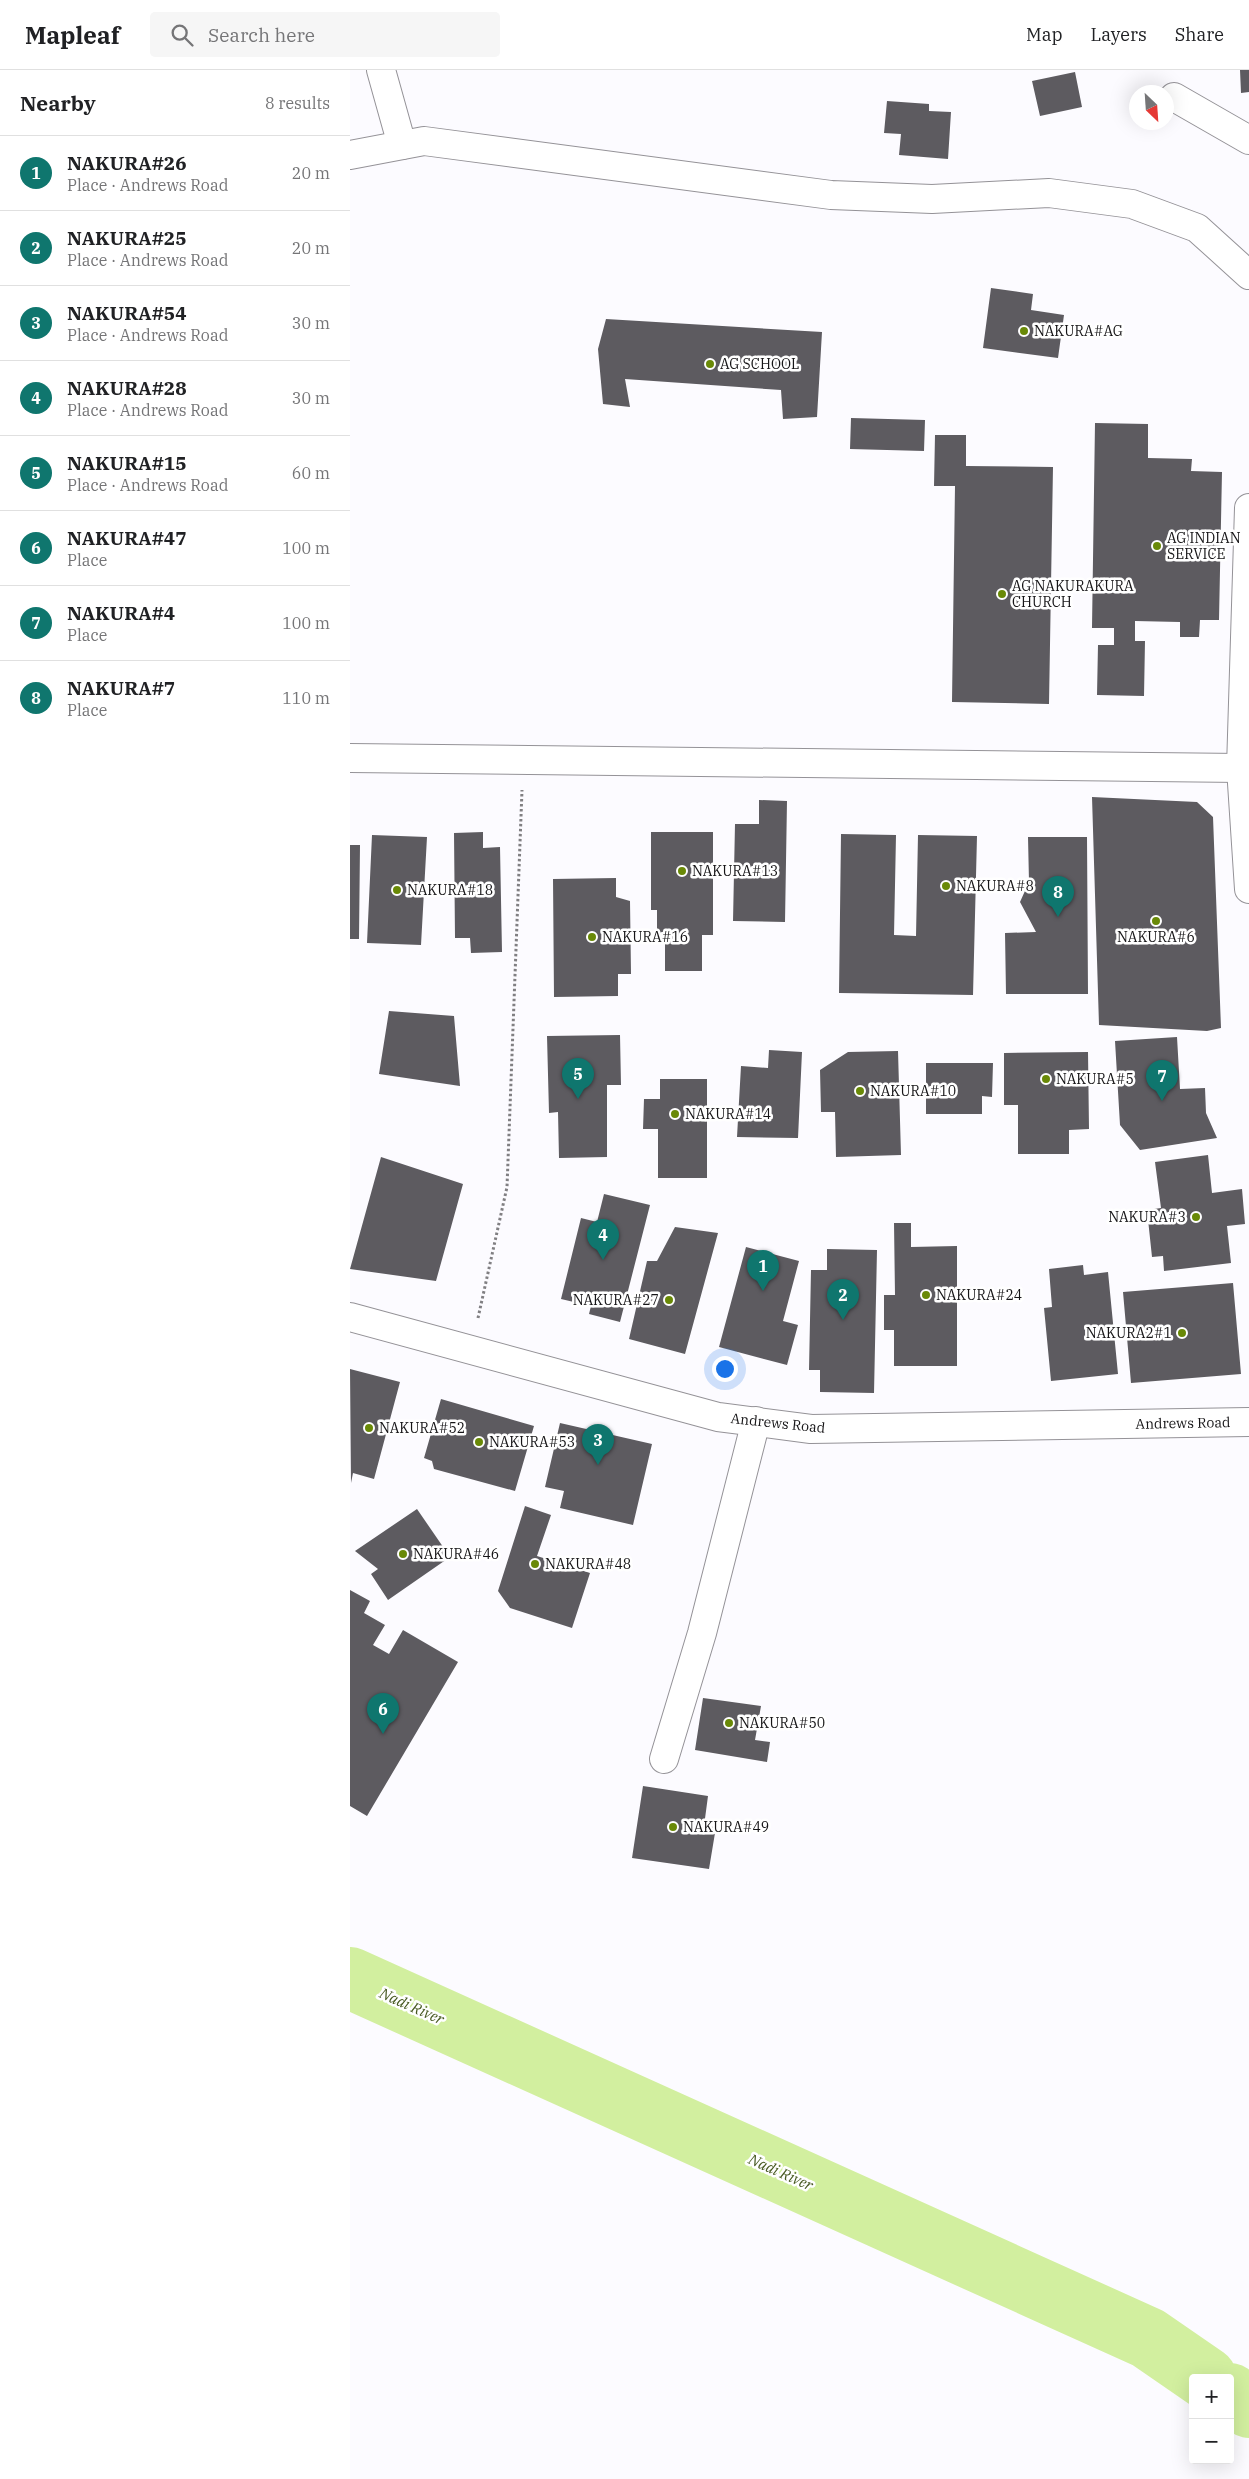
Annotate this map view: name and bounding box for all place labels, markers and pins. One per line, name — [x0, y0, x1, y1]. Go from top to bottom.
place label: NAKURA#AG — [1034, 322, 1123, 340]
marker: NAKURA#AG — [1018, 325, 1030, 337]
place label: AG SCHOOL — [720, 355, 799, 373]
marker: AG SCHOOL — [704, 358, 716, 370]
place label: AG INDIAN SERVICE — [1167, 529, 1241, 563]
marker: AG INDIAN SERVICE — [1151, 540, 1163, 552]
place label: AG NAKURAKURA CHURCH — [1012, 577, 1134, 611]
marker: AG NAKURAKURA CHURCH — [996, 588, 1008, 600]
place label: NAKURA#13 — [692, 862, 778, 880]
marker: NAKURA#13 — [676, 865, 688, 877]
pin: 8 — [1042, 876, 1074, 917]
place label: NAKURA#8 — [956, 877, 1034, 895]
marker: NAKURA#8 — [940, 880, 952, 892]
place label: NAKURA#18 — [407, 881, 493, 899]
marker: NAKURA#18 — [391, 884, 403, 896]
marker: NAKURA#6 — [1150, 915, 1162, 927]
place label: NAKURA#16 — [602, 928, 688, 946]
place label: NAKURA#6 — [1117, 928, 1195, 946]
marker: NAKURA#16 — [586, 931, 598, 943]
pin: 5 — [562, 1058, 594, 1099]
pin: 7 — [1146, 1060, 1178, 1101]
place label: NAKURA#5 — [1056, 1070, 1134, 1088]
marker: NAKURA#5 — [1040, 1073, 1052, 1085]
place label: NAKURA#10 — [870, 1082, 956, 1100]
marker: NAKURA#10 — [854, 1085, 866, 1097]
place label: NAKURA#14 — [685, 1105, 771, 1123]
marker: NAKURA#14 — [669, 1108, 681, 1120]
place label: NAKURA#3 — [1108, 1208, 1186, 1226]
marker: NAKURA#3 — [1190, 1211, 1202, 1223]
pin: 4 — [587, 1219, 619, 1260]
pin: 1 — [747, 1250, 779, 1291]
pin: 2 — [827, 1279, 859, 1320]
place label: NAKURA#24 — [936, 1286, 1022, 1304]
marker: NAKURA#24 — [920, 1289, 932, 1301]
place label: NAKURA#27 — [573, 1291, 659, 1309]
marker: NAKURA#27 — [663, 1294, 675, 1306]
place label: NAKURA2#1 — [1086, 1324, 1172, 1342]
marker: NAKURA2#1 — [1176, 1327, 1188, 1339]
place label: NAKURA#52 — [379, 1419, 465, 1437]
marker: NAKURA#52 — [363, 1422, 375, 1434]
pin: 3 — [582, 1424, 614, 1465]
place label: NAKURA#53 — [489, 1433, 575, 1451]
marker: NAKURA#53 — [473, 1436, 485, 1448]
place label: NAKURA#46 — [413, 1545, 499, 1563]
marker: NAKURA#46 — [397, 1548, 409, 1560]
place label: NAKURA#48 — [545, 1555, 631, 1573]
marker: NAKURA#48 — [529, 1558, 541, 1570]
pin: 6 — [367, 1693, 399, 1734]
place label: NAKURA#50 — [739, 1714, 825, 1732]
marker: NAKURA#50 — [723, 1717, 735, 1729]
place label: NAKURA#49 — [683, 1818, 769, 1836]
marker: NAKURA#49 — [667, 1821, 679, 1833]

